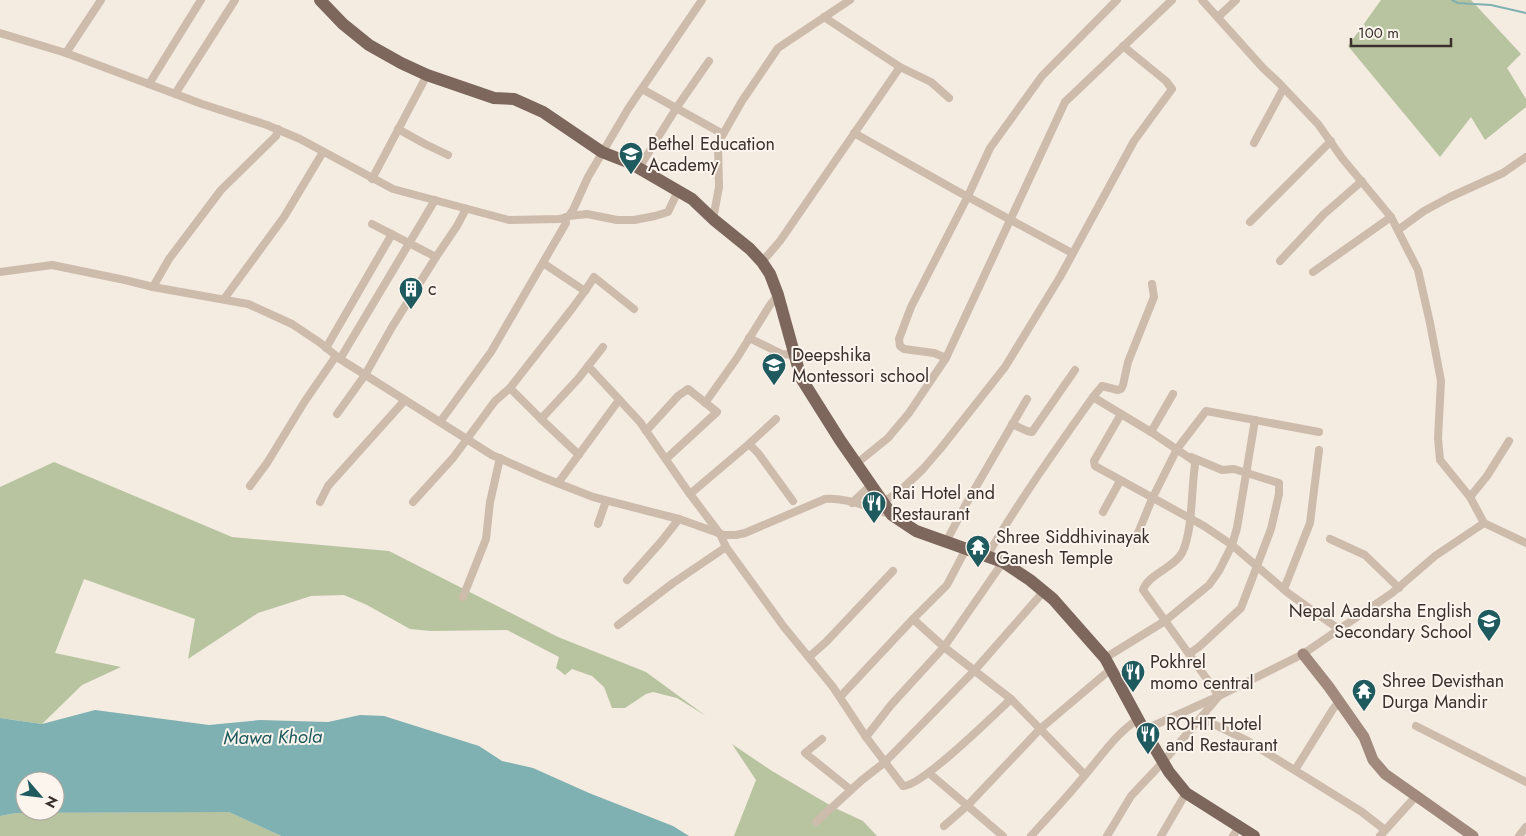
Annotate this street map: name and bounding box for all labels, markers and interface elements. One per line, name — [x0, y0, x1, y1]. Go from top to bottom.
scale bar — [1351, 15, 1451, 47]
text: 100 m — [1358, 22, 1399, 44]
place label: Bethel Education Academy — [648, 131, 775, 178]
school or university icon: Bethel Education Academy — [618, 141, 644, 175]
building icon: c — [398, 276, 424, 310]
place label: c — [428, 276, 437, 302]
place label: Deepshika Montessori school — [792, 342, 929, 389]
school or university icon: Deepshika Montessori school — [761, 352, 787, 386]
place label: Rai Hotel and Restaurant — [892, 480, 995, 527]
restaurant icon: Rai Hotel and Restaurant — [861, 490, 887, 524]
place label: Shree Siddhivinayak Ganesh Temple — [996, 524, 1150, 571]
temple icon: Shree Siddhivinayak Ganesh Temple — [965, 534, 991, 568]
place label: Nepal Aadarsha English Secondary School — [1289, 598, 1472, 645]
school or university icon: Nepal Aadarsha English Secondary School — [1476, 608, 1502, 642]
place label: Pokhrel momo central — [1150, 649, 1254, 696]
restaurant icon: Pokhrel momo central — [1120, 659, 1146, 693]
place label: Shree Devisthan Durga Mandir — [1382, 668, 1504, 715]
temple icon: Shree Devisthan Durga Mandir — [1351, 678, 1377, 712]
place label: ROHIT Hotel and Restaurant — [1166, 711, 1278, 758]
restaurant icon: ROHIT Hotel and Restaurant — [1135, 721, 1161, 755]
water label: Mawa Khola — [223, 723, 323, 751]
north arrow — [15, 771, 65, 821]
text: N — [40, 792, 63, 812]

